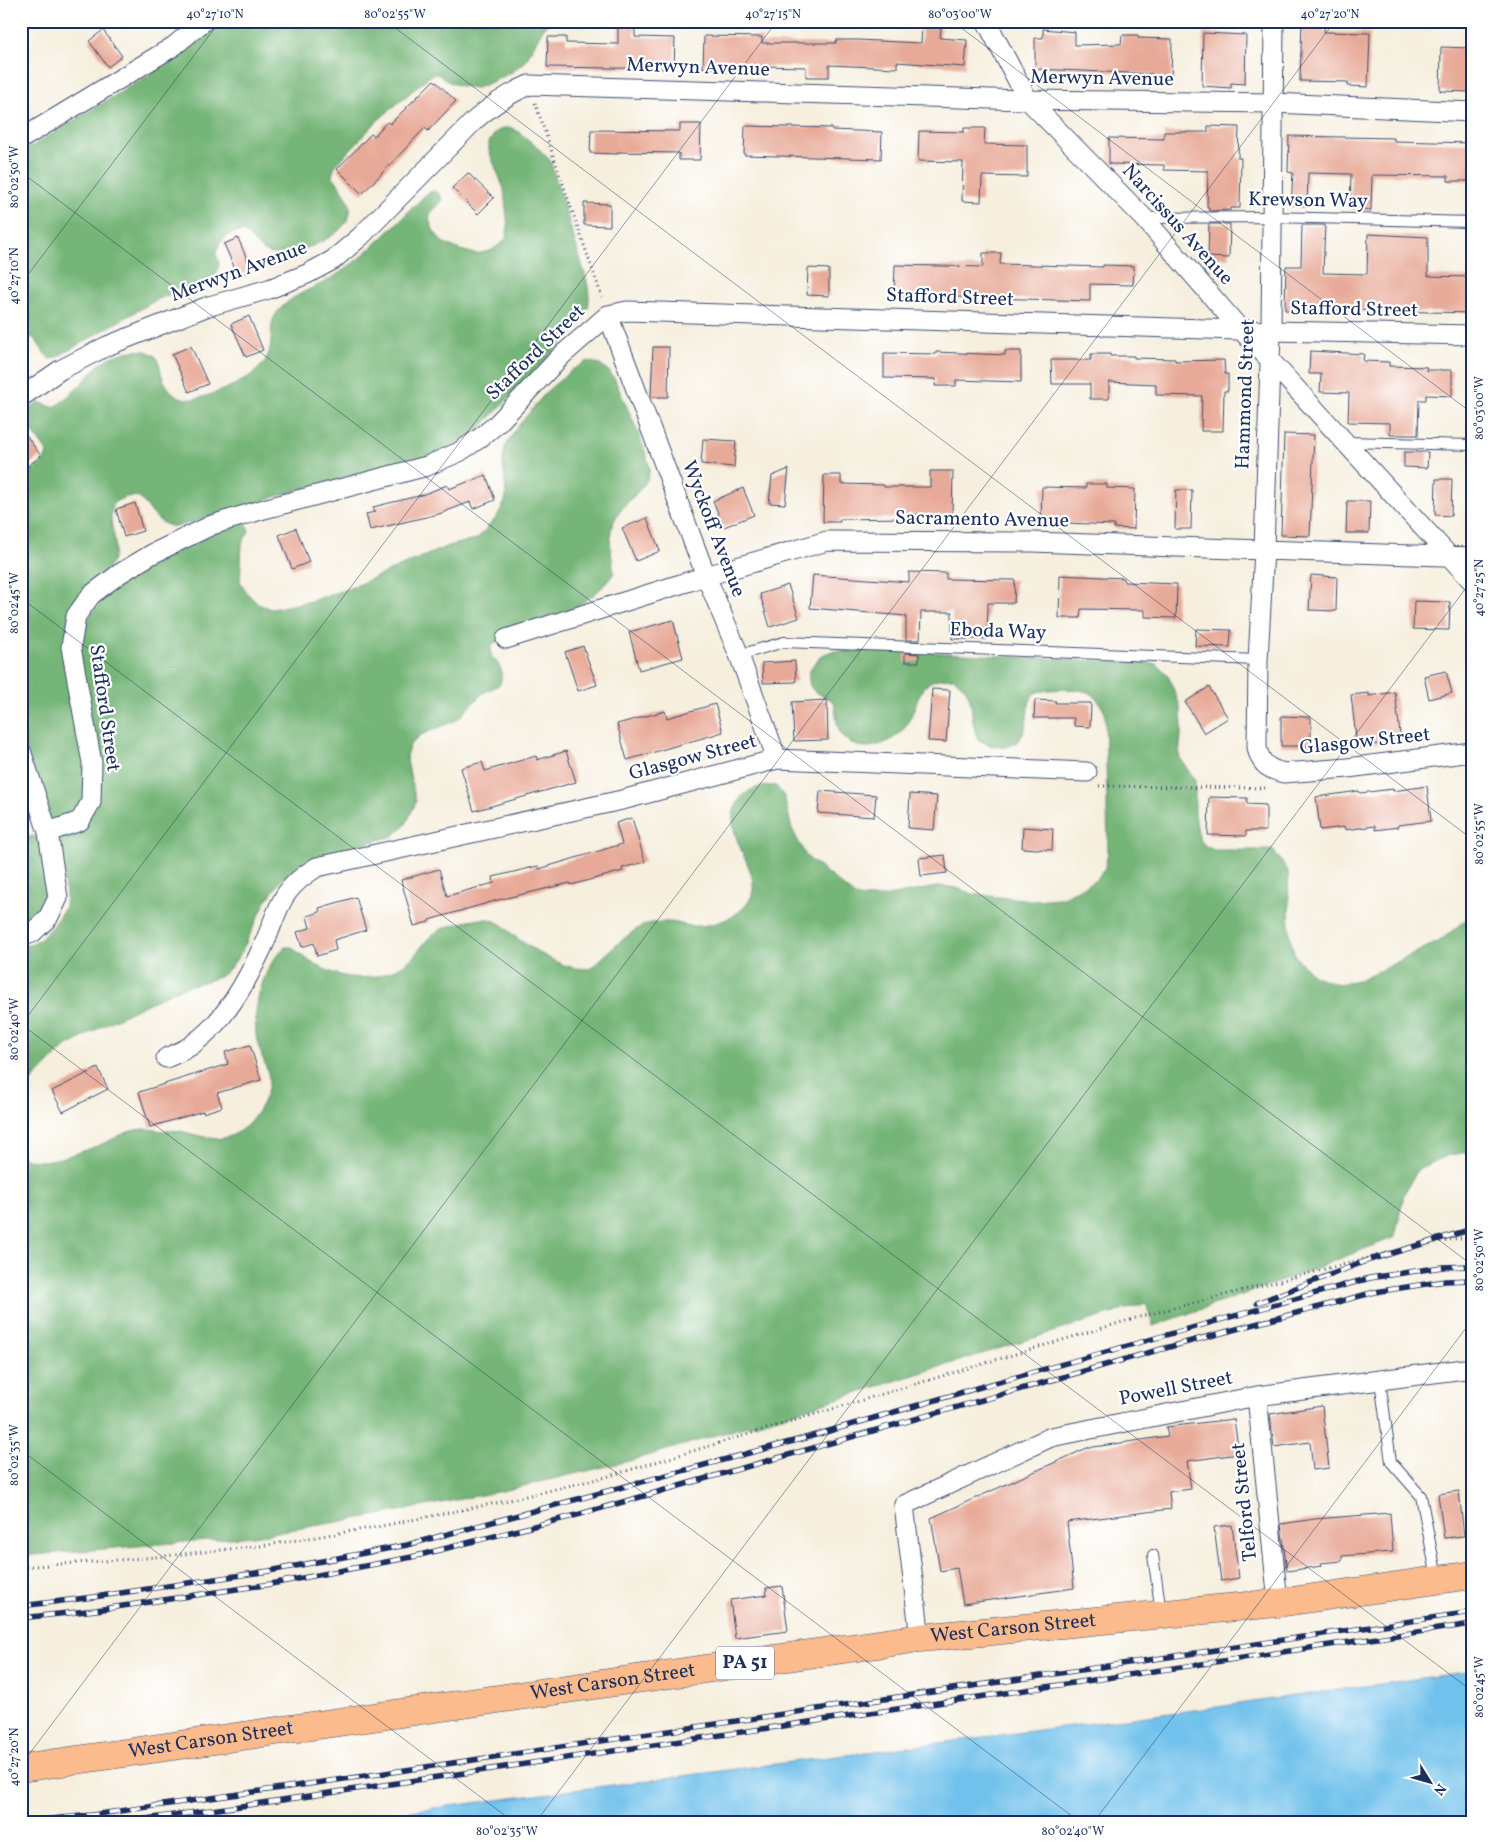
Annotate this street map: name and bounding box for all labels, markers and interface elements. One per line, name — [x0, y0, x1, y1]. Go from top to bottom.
text: 40°27'10"N — [186, 7, 244, 23]
text: 80°02'55"W — [364, 7, 426, 23]
text: 40°27'15"N — [745, 7, 801, 23]
text: 80°03'00"W — [928, 7, 992, 23]
text: 40°27'20"N — [1301, 7, 1359, 23]
street label: Merwyn Avenue — [626, 52, 770, 84]
street label: Merwyn Avenue — [1030, 64, 1174, 94]
text: 80°02'50"W — [7, 146, 23, 208]
street label: Narcissus Avenue — [1115, 158, 1239, 292]
street label: Krewson Way — [1248, 186, 1368, 216]
street label: Merwyn Avenue — [167, 234, 311, 310]
text: 40°27'10"N — [7, 247, 23, 305]
street label: Stafford Street — [886, 282, 1014, 314]
street label: Stafford Street — [1290, 295, 1418, 325]
street label: Stafford Street — [480, 298, 592, 408]
street label: Hammond Street — [1229, 318, 1263, 470]
text: 80°03'00"W — [1472, 376, 1488, 440]
street label: Wyckoff Avenue — [674, 457, 752, 601]
street label: Sacramento Avenue — [895, 504, 1069, 536]
text: 40°27'25"N — [1472, 559, 1488, 617]
text: 80°02'45"W — [7, 572, 23, 634]
street label: Eboda Way — [949, 616, 1047, 648]
street label: Stafford Street — [81, 643, 127, 773]
street label: Glasgow Street — [1298, 721, 1432, 763]
street label: Glasgow Street — [626, 728, 760, 788]
text: 80°02'55"W — [1472, 803, 1488, 865]
text: 80°02'40"W — [7, 998, 23, 1060]
text: 80°02'50"W — [1472, 1229, 1488, 1291]
street label: Powell Street — [1117, 1364, 1235, 1414]
text: 80°02'35"W — [7, 1424, 23, 1486]
street label: Telford Street — [1225, 1441, 1265, 1563]
street label: West Carson Street — [929, 1607, 1097, 1651]
road number: PA 51 — [716, 1646, 774, 1680]
text: 80°02'45"W — [1472, 1656, 1488, 1718]
street label: West Carson Street — [528, 1657, 697, 1708]
street label: West Carson Street — [127, 1715, 295, 1766]
text: 40°27'20"N — [7, 1728, 23, 1786]
north arrow — [1406, 1756, 1456, 1806]
text: N — [1429, 1779, 1450, 1799]
text: 80°02'35"W — [476, 1824, 538, 1840]
text: 80°02'40"W — [1042, 1824, 1104, 1840]

